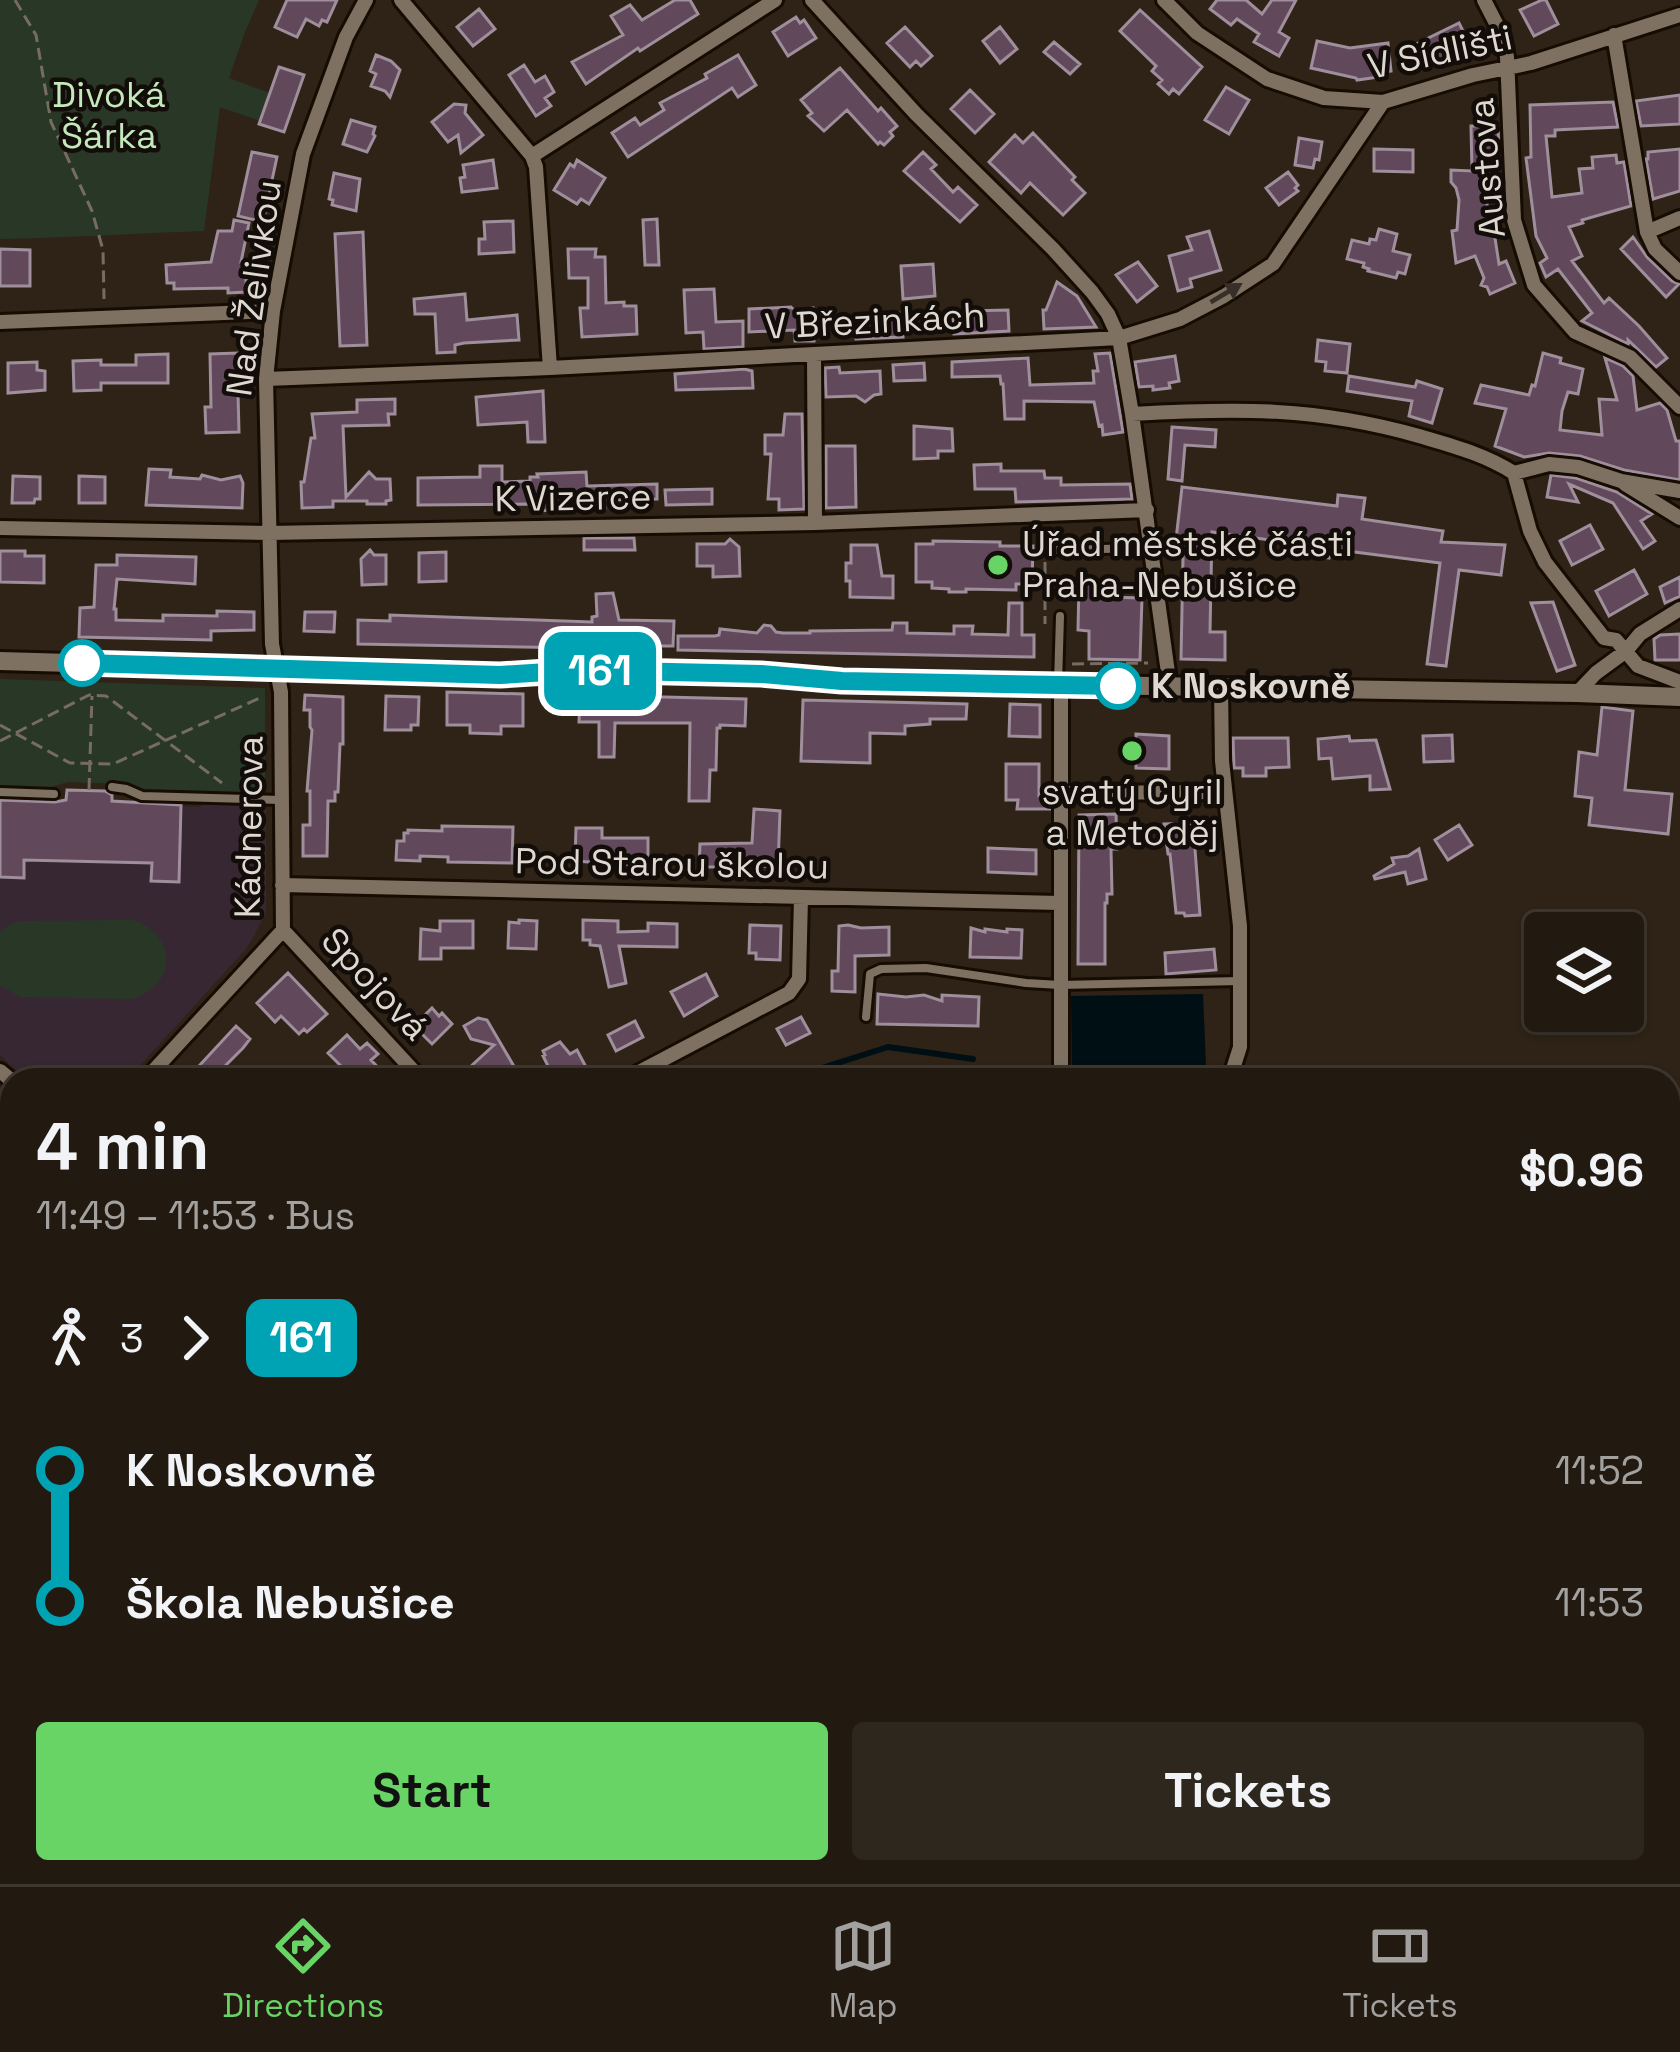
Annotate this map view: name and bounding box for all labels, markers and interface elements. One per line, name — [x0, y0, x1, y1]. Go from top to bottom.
street label: V Sídlišti — [1363, 14, 1517, 90]
park label: Divoká Šárka — [52, 72, 166, 159]
street label: Austova — [1458, 96, 1516, 240]
street label: Nad Želivkou — [216, 177, 292, 399]
one-way arrow — [1209, 283, 1243, 304]
street label: V Březinkách — [764, 292, 986, 350]
street label: K Vizerce — [494, 474, 652, 522]
place label: Úřad městské části Praha-Nebušice — [1022, 521, 1353, 608]
marker: Úřad městské části Praha-Nebušice — [985, 552, 1011, 578]
line badge: 161 — [531, 632, 669, 710]
unlabelled marker — [60, 641, 104, 685]
text: 161 — [568, 644, 632, 697]
place label: K Noskovně — [1151, 663, 1351, 709]
marker: K Noskovně — [1096, 664, 1140, 708]
street label: Kádnerova — [224, 735, 274, 919]
marker: svatý Cyril a Metoděj — [1119, 738, 1145, 764]
place label: svatý Cyril a Metoděj — [1042, 769, 1222, 856]
street label: Pod Starou školou — [515, 838, 829, 890]
map controls — [1524, 912, 1644, 1032]
button: layers — [1524, 912, 1644, 1032]
street label: Spojová — [311, 918, 439, 1050]
text: 4 min — [36, 1104, 209, 1188]
text: $0.96 — [1519, 1142, 1644, 1199]
text: 11:49 – 11:53 · Bus — [36, 1191, 355, 1240]
icon: walk — [36, 1305, 102, 1371]
icon: forward — [162, 1305, 228, 1371]
text: 161 — [270, 1311, 333, 1364]
text: 3 — [120, 1314, 144, 1363]
text: K Noskovně — [126, 1442, 376, 1499]
text: 11:52 — [1555, 1446, 1644, 1495]
text: Škola Nebušice — [126, 1574, 455, 1631]
text: 11:53 — [1555, 1578, 1644, 1627]
button: Start — [36, 1722, 828, 1860]
button: Tickets — [852, 1722, 1644, 1860]
tab: Directions — [222, 1913, 384, 2027]
tab: Map — [829, 1913, 898, 2027]
tab: Tickets — [1342, 1913, 1458, 2027]

